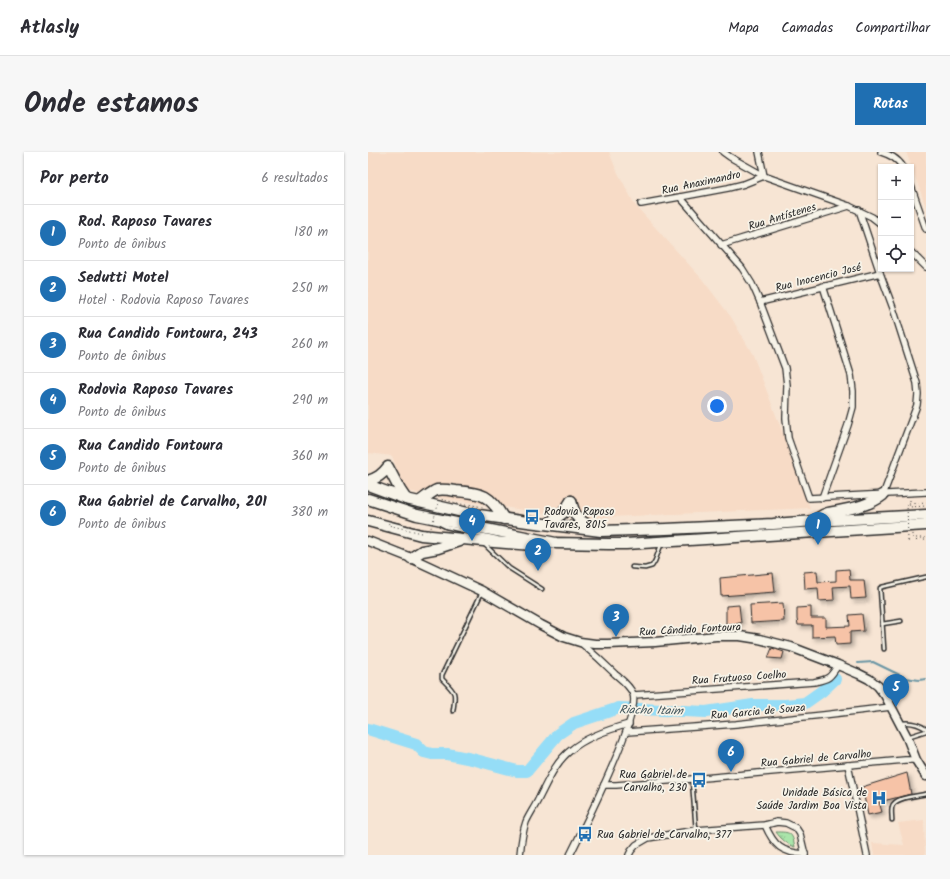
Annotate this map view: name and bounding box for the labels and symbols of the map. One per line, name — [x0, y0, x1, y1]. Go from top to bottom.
street label: Rua Anaximandro — [660, 166, 742, 200]
street label: Rua Antístenes — [746, 198, 819, 236]
street label: Rua Inocencio José — [773, 258, 864, 297]
your location — [707, 396, 727, 416]
place label: Rodovia Raposo Tavares, 8015 — [544, 503, 614, 534]
pin: 4 — [459, 508, 485, 541]
bus stop icon: Rodovia Raposo Tavares, 8015 — [523, 508, 541, 526]
pin: 1 — [805, 512, 831, 545]
pin: 2 — [525, 538, 551, 571]
pin: 3 — [603, 604, 629, 637]
street label: Rua Cândido Fontoura — [639, 618, 741, 642]
street label: Rua Frutuoso Coelho — [691, 666, 787, 690]
pin: 5 — [883, 674, 909, 707]
street label: Rua Garcia de Souza — [710, 699, 806, 725]
water label: Riacho Itaim — [619, 700, 685, 721]
pin: 6 — [718, 739, 744, 772]
street label: Rua Gabriel de Carvalho — [760, 745, 872, 773]
place label: Rua Gabriel de Carvalho, 230 — [619, 766, 687, 797]
bus stop icon: Rua Gabriel de Carvalho, 230 — [690, 771, 708, 789]
place label: Unidade Básica de Saúde Jardim Boa Vista — [757, 784, 867, 815]
hospital icon: Unidade Básica de Saúde Jardim Boa Vista — [870, 789, 888, 807]
bus stop icon: Rua Gabriel de Carvalho, 377 — [576, 825, 594, 843]
place label: Rua Gabriel de Carvalho, 377 — [597, 826, 732, 844]

